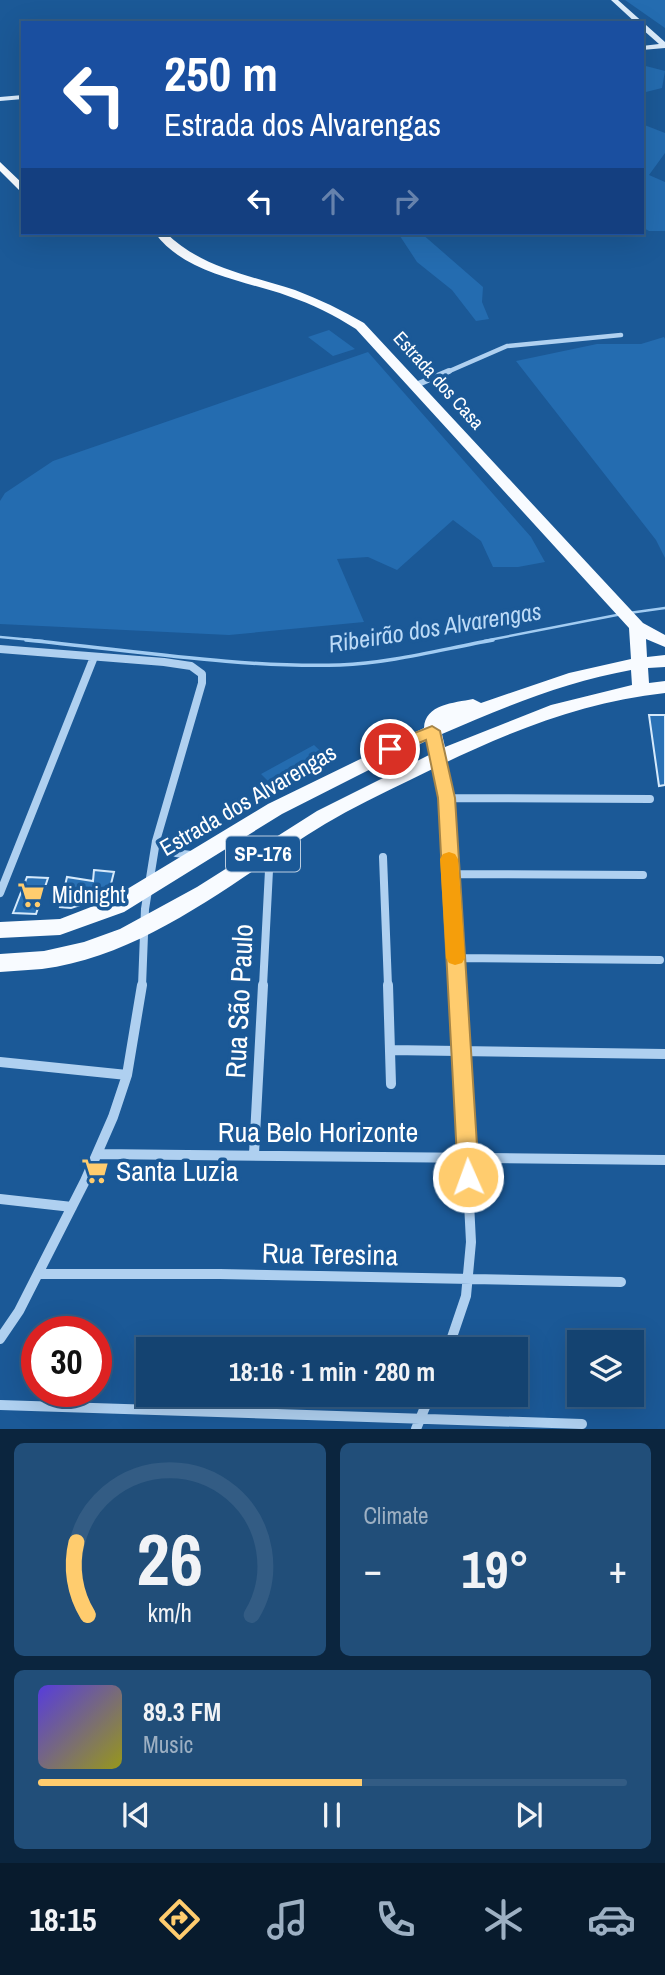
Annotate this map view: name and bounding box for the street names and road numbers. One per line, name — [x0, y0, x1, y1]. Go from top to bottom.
street label: Estrada dos Casa — [388, 325, 490, 435]
street label: Estrada dos Alvarengas — [154, 736, 342, 863]
road number: SP-176 — [226, 836, 300, 872]
street label: Rua São Paulo — [216, 923, 262, 1079]
street label: Rua Belo Horizonte — [218, 1113, 418, 1151]
street label: Rua Teresina — [262, 1234, 399, 1274]

